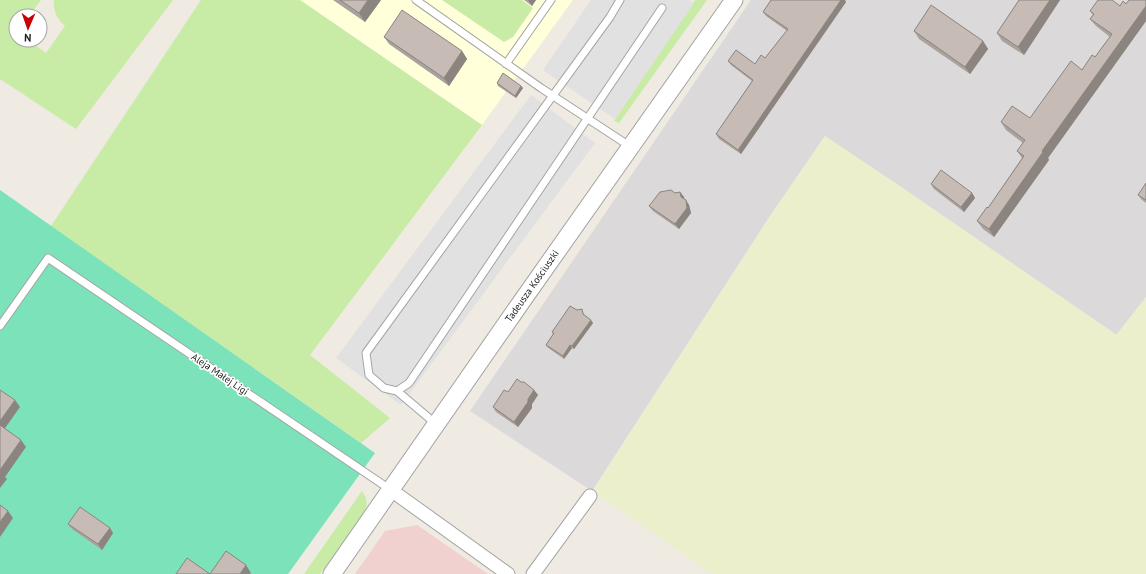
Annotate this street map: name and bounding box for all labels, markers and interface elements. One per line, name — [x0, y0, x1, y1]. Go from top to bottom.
north arrow — [8, 8, 48, 48]
text: N — [24, 31, 32, 45]
street label: Tadeusza Kościuszki — [502, 247, 562, 325]
street label: Aleja Małej Ligi — [189, 350, 251, 398]

